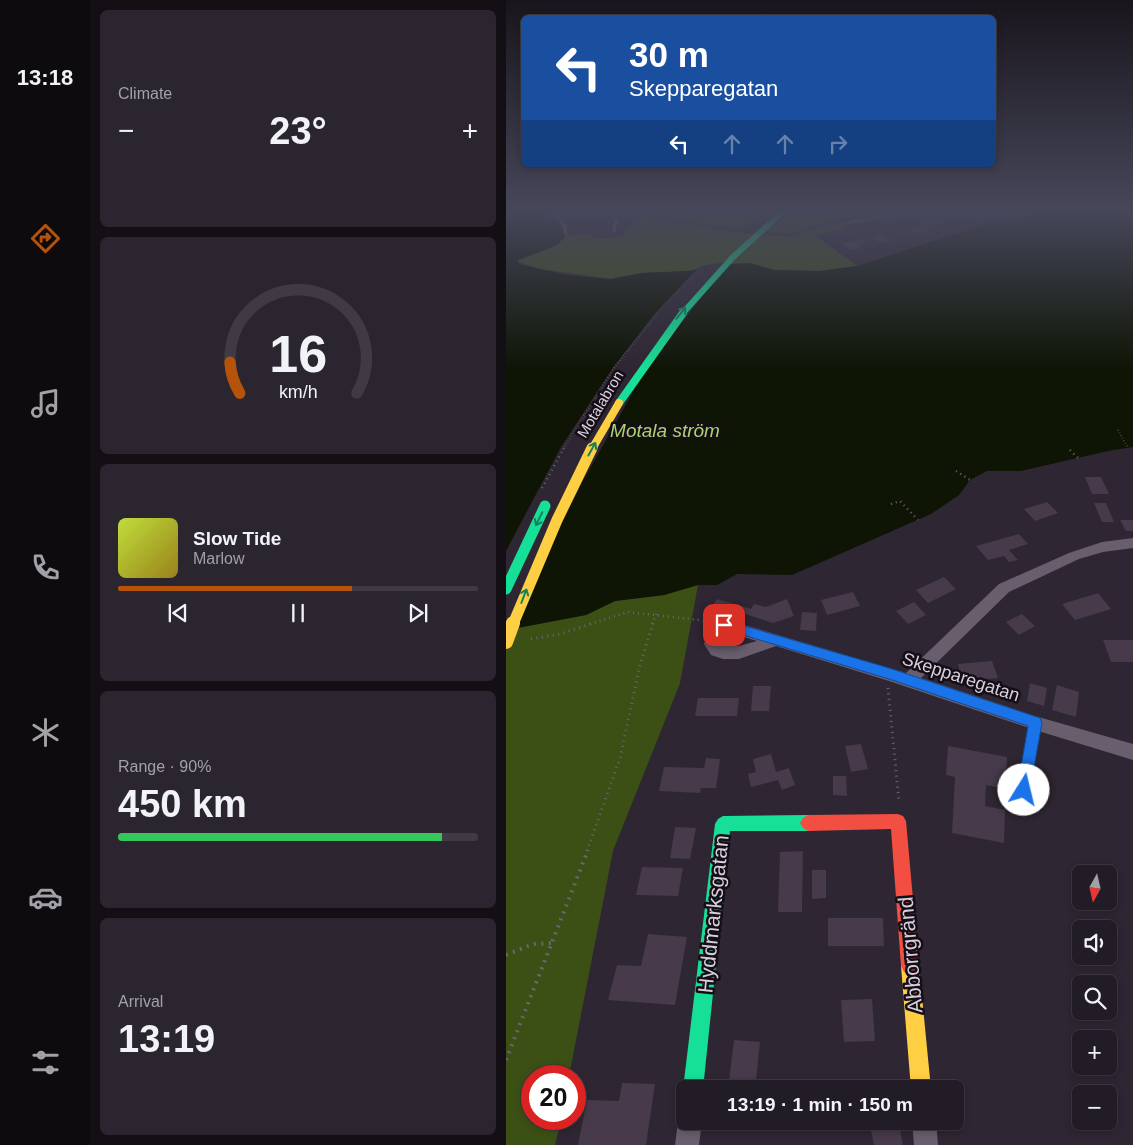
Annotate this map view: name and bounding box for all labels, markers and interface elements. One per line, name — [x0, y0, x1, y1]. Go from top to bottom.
icon: left — [546, 35, 611, 100]
text: 30 m — [629, 35, 709, 74]
text: 13:18 — [17, 65, 73, 90]
text: Skepparegatan — [629, 76, 778, 101]
text: Climate — [118, 85, 172, 102]
text: 23° — [269, 110, 327, 152]
text: − — [118, 115, 134, 146]
text: + — [462, 115, 478, 146]
icon: left — [665, 130, 693, 158]
icon: ahead — [718, 130, 746, 158]
icon: ahead — [771, 130, 799, 158]
icon: right — [824, 130, 852, 158]
icon: directions — [28, 221, 63, 256]
one-way arrow — [675, 307, 686, 320]
text: 16 — [269, 325, 327, 383]
street label: Motalabron — [573, 367, 627, 441]
text: km/h — [279, 382, 317, 402]
icon: music — [28, 386, 63, 421]
water label: Motala ström — [610, 420, 720, 441]
one-way arrow — [587, 442, 597, 456]
one-way arrow — [533, 511, 543, 526]
text: Slow Tide — [193, 528, 281, 549]
icon: phone — [28, 550, 63, 585]
text: Marlow — [193, 550, 245, 567]
one-way arrow — [519, 589, 529, 604]
icon: previous — [164, 599, 192, 627]
icon: pause — [284, 599, 312, 627]
icon: next — [404, 599, 432, 627]
pin — [703, 604, 745, 646]
icon: arrive — [710, 611, 738, 639]
street label: Skepparegatan — [900, 649, 1022, 705]
icon: climate — [28, 715, 63, 750]
text: Range · 90% — [118, 758, 211, 775]
position arrow — [997, 763, 1049, 815]
text: 450 km — [118, 783, 247, 825]
street label: Hyddmarksgatan — [693, 834, 733, 994]
north arrow — [1072, 865, 1117, 910]
map controls — [1072, 865, 1117, 1130]
icon: car — [28, 880, 63, 915]
street label: Abborrgränd — [893, 896, 927, 1014]
button: sound — [1072, 920, 1117, 965]
button: search — [1072, 975, 1117, 1020]
text: Arrival — [118, 993, 163, 1010]
text: 13:19 — [118, 1018, 215, 1060]
button: + — [1072, 1030, 1117, 1075]
icon: filters — [28, 1045, 63, 1080]
speed limit sign: 20 — [521, 1065, 586, 1130]
button: − — [1072, 1085, 1117, 1130]
text: 13:19 · 1 min · 150 m — [727, 1094, 913, 1115]

